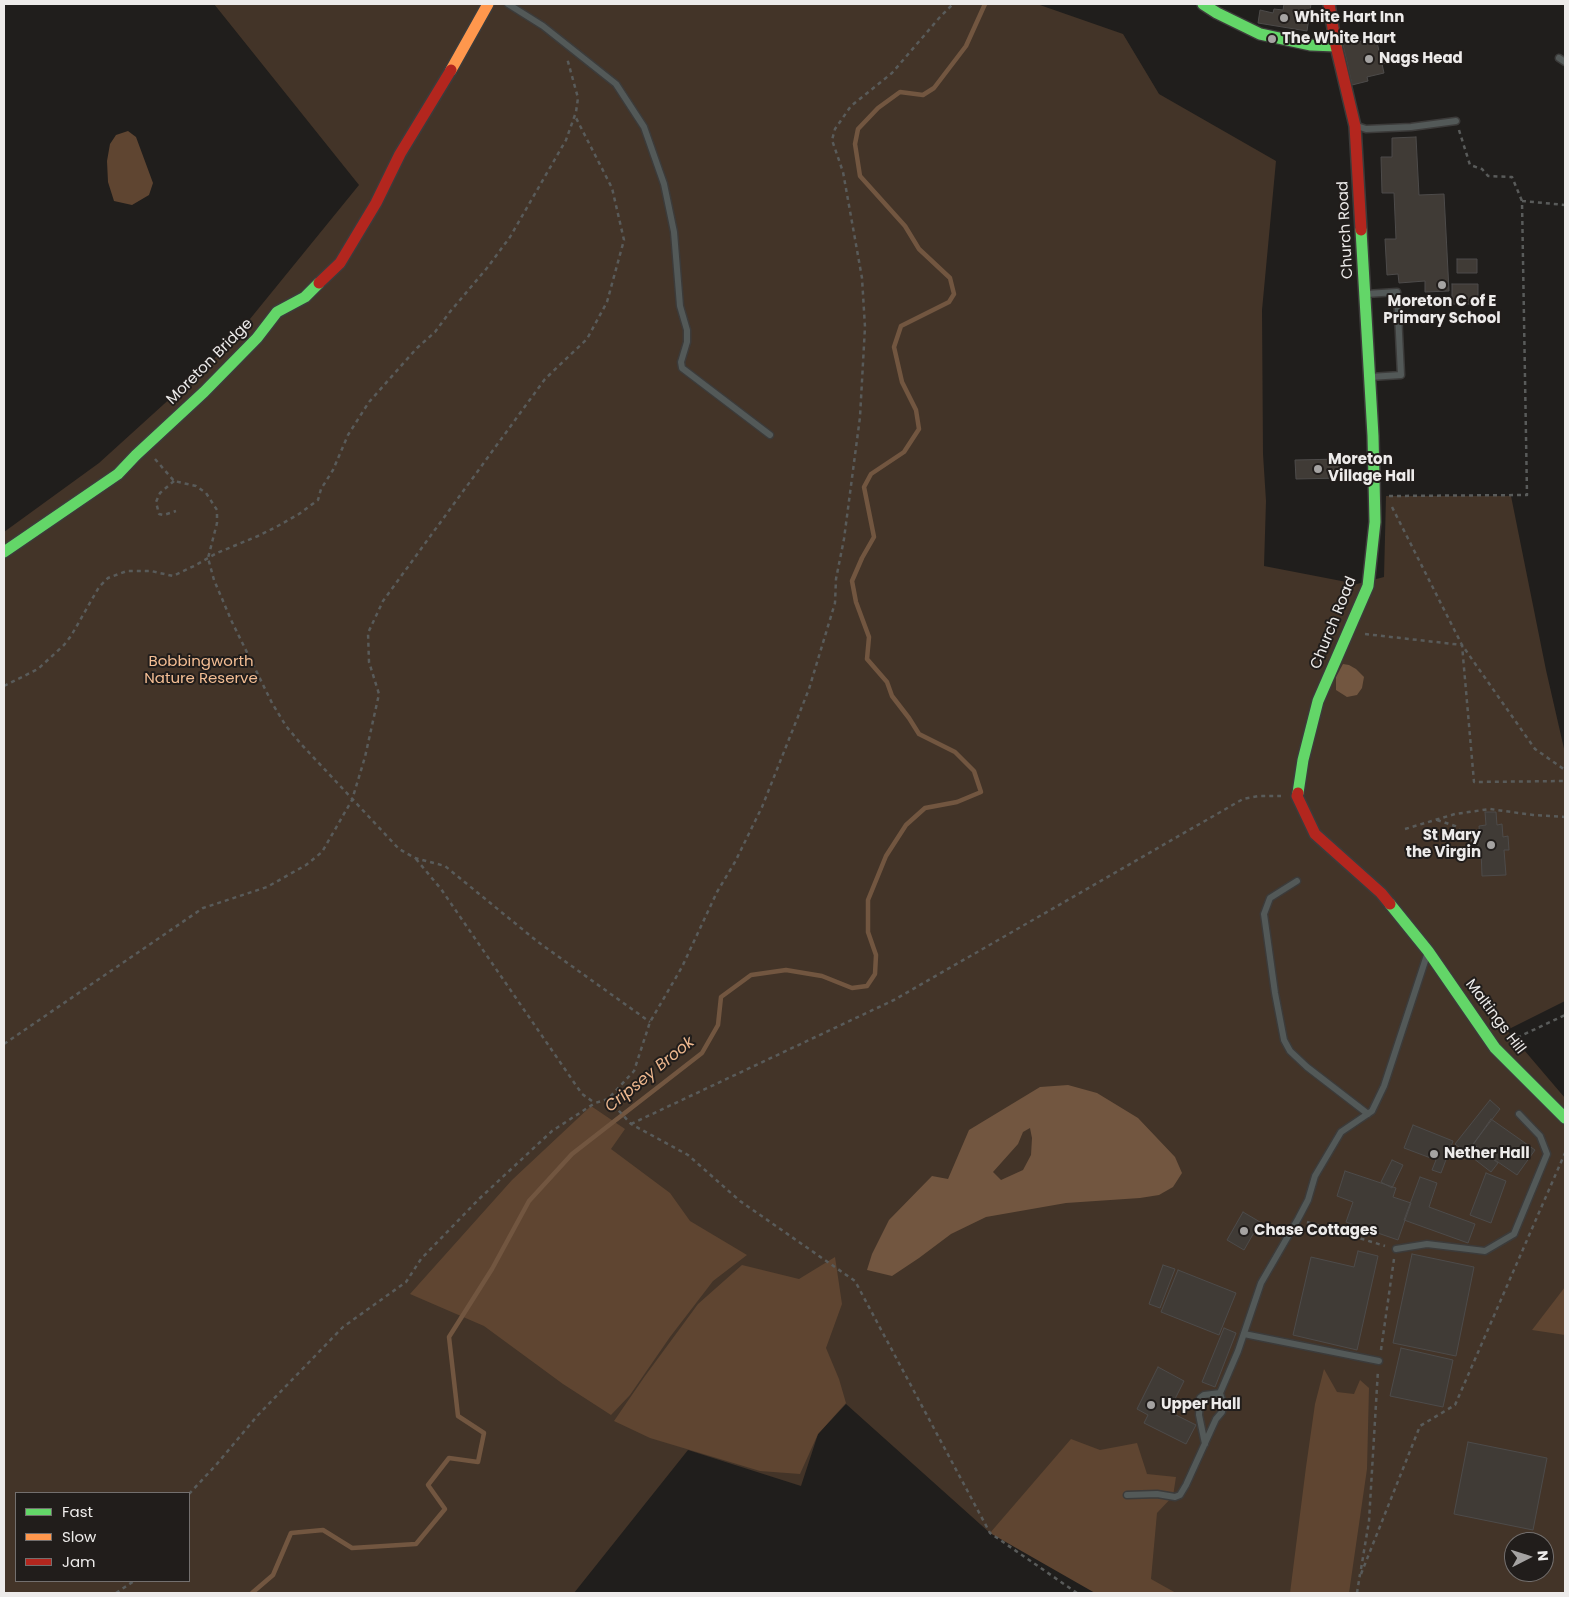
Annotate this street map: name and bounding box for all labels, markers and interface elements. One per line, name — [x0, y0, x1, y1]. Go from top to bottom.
place label: White Hart Inn — [1294, 9, 1404, 27]
marker: White Hart Inn — [1278, 12, 1290, 24]
place label: The White Hart — [1282, 30, 1396, 48]
marker: The White Hart — [1266, 33, 1278, 45]
place label: Nags Head — [1379, 50, 1463, 68]
marker: Nags Head — [1363, 53, 1375, 65]
street label: Church Road — [1334, 181, 1358, 279]
marker: Moreton C of E Primary School — [1436, 279, 1448, 291]
place label: Moreton C of E Primary School — [1383, 293, 1501, 328]
street label: Moreton Bridge — [163, 315, 257, 409]
place label: Moreton Village Hall — [1328, 451, 1415, 486]
marker: Moreton Village Hall — [1312, 463, 1324, 475]
street label: Church Road — [1307, 574, 1361, 672]
park label: Bobbingworth Nature Reserve — [144, 653, 258, 688]
place label: St Mary the Virgin — [1406, 827, 1481, 862]
marker: St Mary the Virgin — [1485, 839, 1497, 851]
street label: Maltings Hill — [1461, 976, 1529, 1058]
water label: Cripsey Brook — [601, 1033, 699, 1117]
place label: Nether Hall — [1444, 1145, 1530, 1163]
marker: Nether Hall — [1428, 1148, 1440, 1160]
place label: Chase Cottages — [1254, 1222, 1378, 1240]
marker: Chase Cottages — [1238, 1225, 1250, 1237]
place label: Upper Hall — [1161, 1396, 1241, 1414]
marker: Upper Hall — [1145, 1399, 1157, 1411]
legend — [15, 1492, 190, 1582]
text: Fast — [62, 1501, 93, 1522]
text: Slow — [62, 1526, 96, 1547]
north arrow — [1504, 1532, 1554, 1582]
text: N — [1533, 1550, 1553, 1562]
text: Jam — [62, 1551, 96, 1572]

